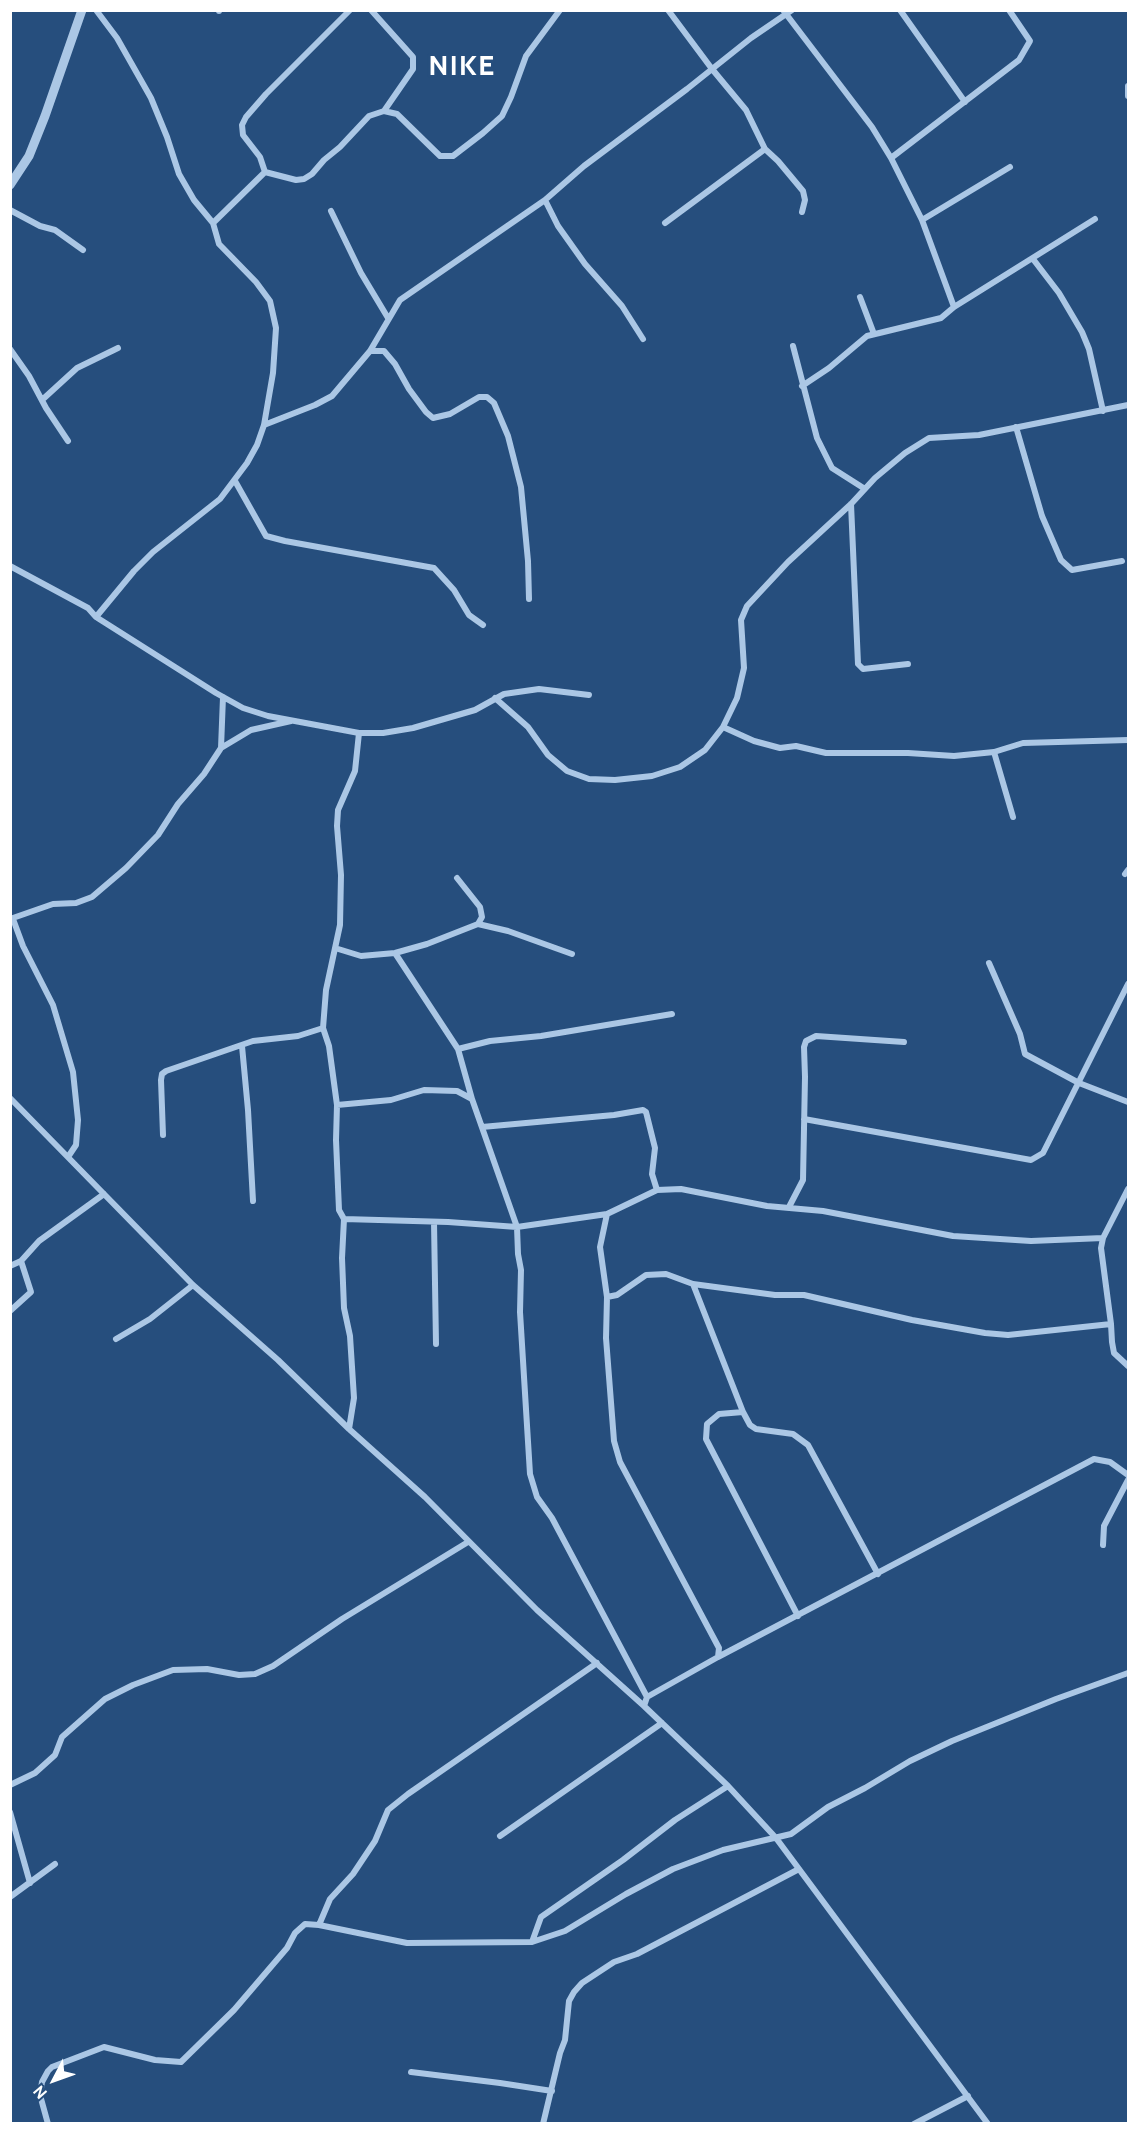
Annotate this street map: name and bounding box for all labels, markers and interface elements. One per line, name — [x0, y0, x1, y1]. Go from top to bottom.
district label: NIKE — [428, 50, 496, 84]
north arrow — [24, 2050, 84, 2110]
text: N — [29, 2082, 51, 2103]

